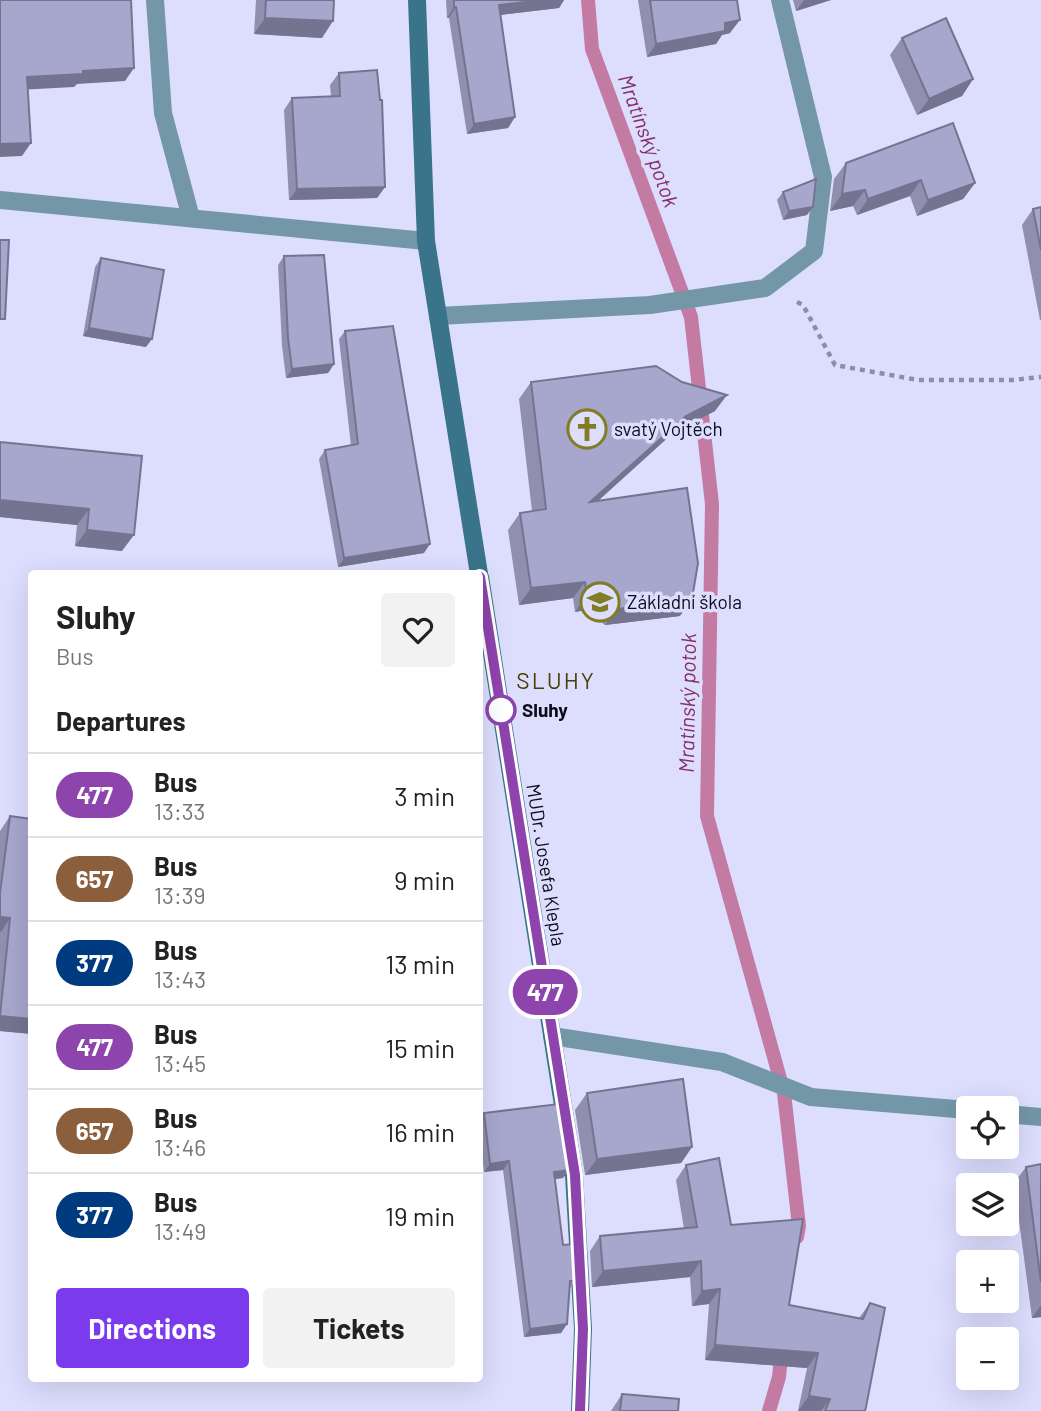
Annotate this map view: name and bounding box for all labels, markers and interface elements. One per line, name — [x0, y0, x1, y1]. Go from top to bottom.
water label: Mratínský potok — [614, 71, 685, 211]
church icon: svatý Vojtěch — [566, 408, 608, 450]
place label: svatý Vojtěch — [614, 417, 723, 440]
school or university icon: Základní škola — [579, 581, 621, 623]
place label: Základní škola — [627, 590, 742, 613]
button: heart — [381, 593, 455, 667]
text: Sluhy — [56, 596, 136, 636]
water label: Mratínský potok — [673, 632, 700, 773]
text: Bus — [56, 642, 94, 670]
district label: SLUHY — [516, 666, 596, 694]
marker: Sluhy — [486, 695, 516, 725]
place label: Sluhy — [522, 698, 568, 721]
text: Departures — [56, 705, 186, 736]
text: Bus — [154, 766, 197, 797]
text: 477 — [76, 780, 113, 809]
text: 3 min — [394, 780, 455, 811]
street label: MUDr. Josefa Klepla — [522, 782, 571, 948]
text: 13:33 — [154, 797, 205, 825]
text: Bus — [154, 850, 197, 881]
text: 657 — [76, 864, 113, 893]
text: 9 min — [394, 864, 455, 895]
text: 13:39 — [154, 881, 206, 909]
text: Bus — [154, 934, 197, 965]
text: 377 — [76, 948, 113, 977]
text: 13 min — [385, 948, 455, 979]
text: 13:43 — [154, 965, 206, 993]
line badge: 477 — [505, 969, 585, 1015]
text: 477 — [527, 977, 563, 1006]
text: Bus — [154, 1018, 197, 1049]
text: 477 — [76, 1032, 113, 1061]
text: 15 min — [385, 1032, 455, 1063]
text: 13:45 — [154, 1049, 206, 1077]
map controls — [956, 1096, 1019, 1390]
button: locate — [956, 1096, 1019, 1159]
text: Bus — [154, 1102, 197, 1133]
text: 657 — [76, 1116, 113, 1145]
text: 16 min — [385, 1116, 455, 1147]
text: 13:46 — [154, 1133, 206, 1161]
button: layers — [956, 1173, 1019, 1236]
text: Bus — [154, 1186, 197, 1217]
text: 377 — [76, 1200, 113, 1229]
text: 19 min — [385, 1200, 455, 1231]
text: 13:49 — [154, 1217, 206, 1245]
button: + — [956, 1250, 1019, 1313]
button: Directions — [56, 1288, 249, 1368]
button: Tickets — [263, 1288, 455, 1368]
button: − — [956, 1327, 1019, 1390]

